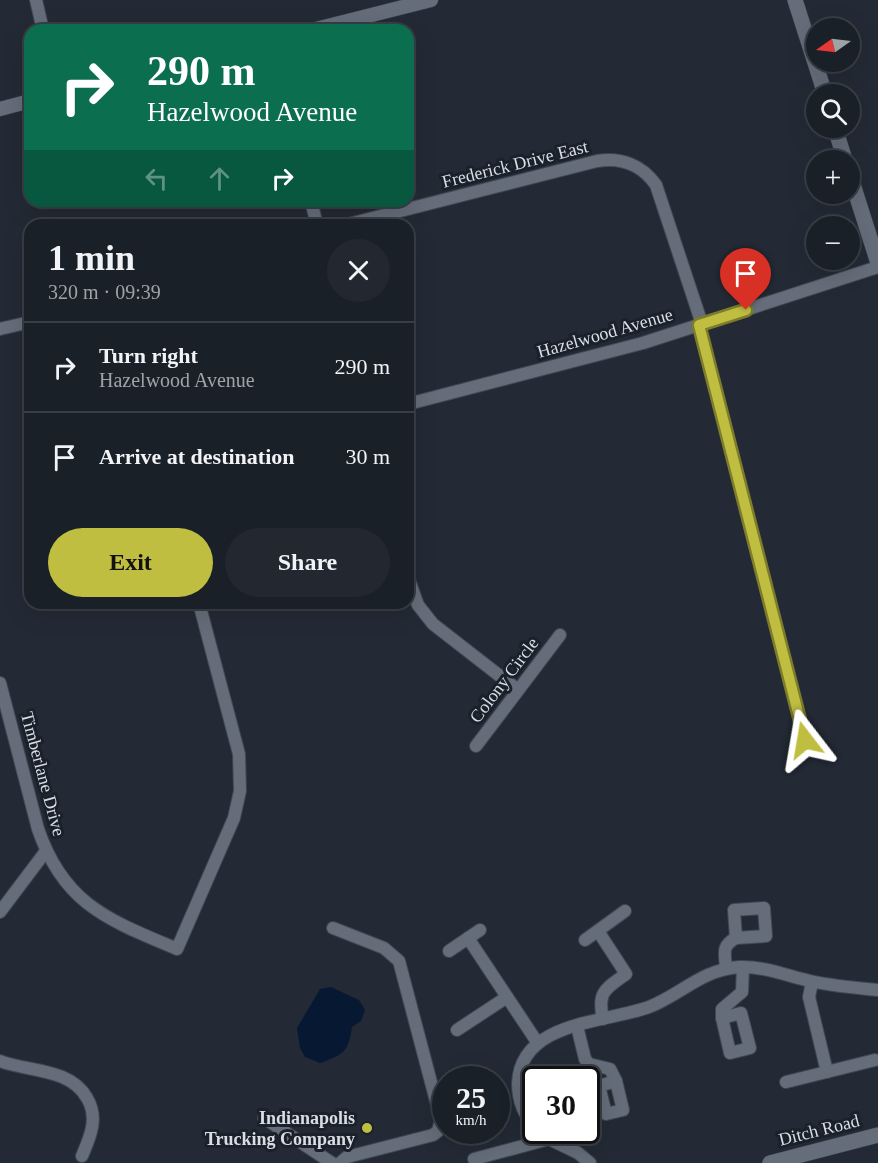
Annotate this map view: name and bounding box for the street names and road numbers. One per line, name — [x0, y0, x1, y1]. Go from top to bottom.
street label: Frederick Drive East — [440, 136, 590, 192]
street label: Hazelwood Avenue — [535, 304, 675, 362]
street label: Colony Circle — [465, 633, 543, 727]
street label: Timberlane Drive — [17, 710, 69, 838]
street label: Ditch Road — [777, 1110, 861, 1150]

